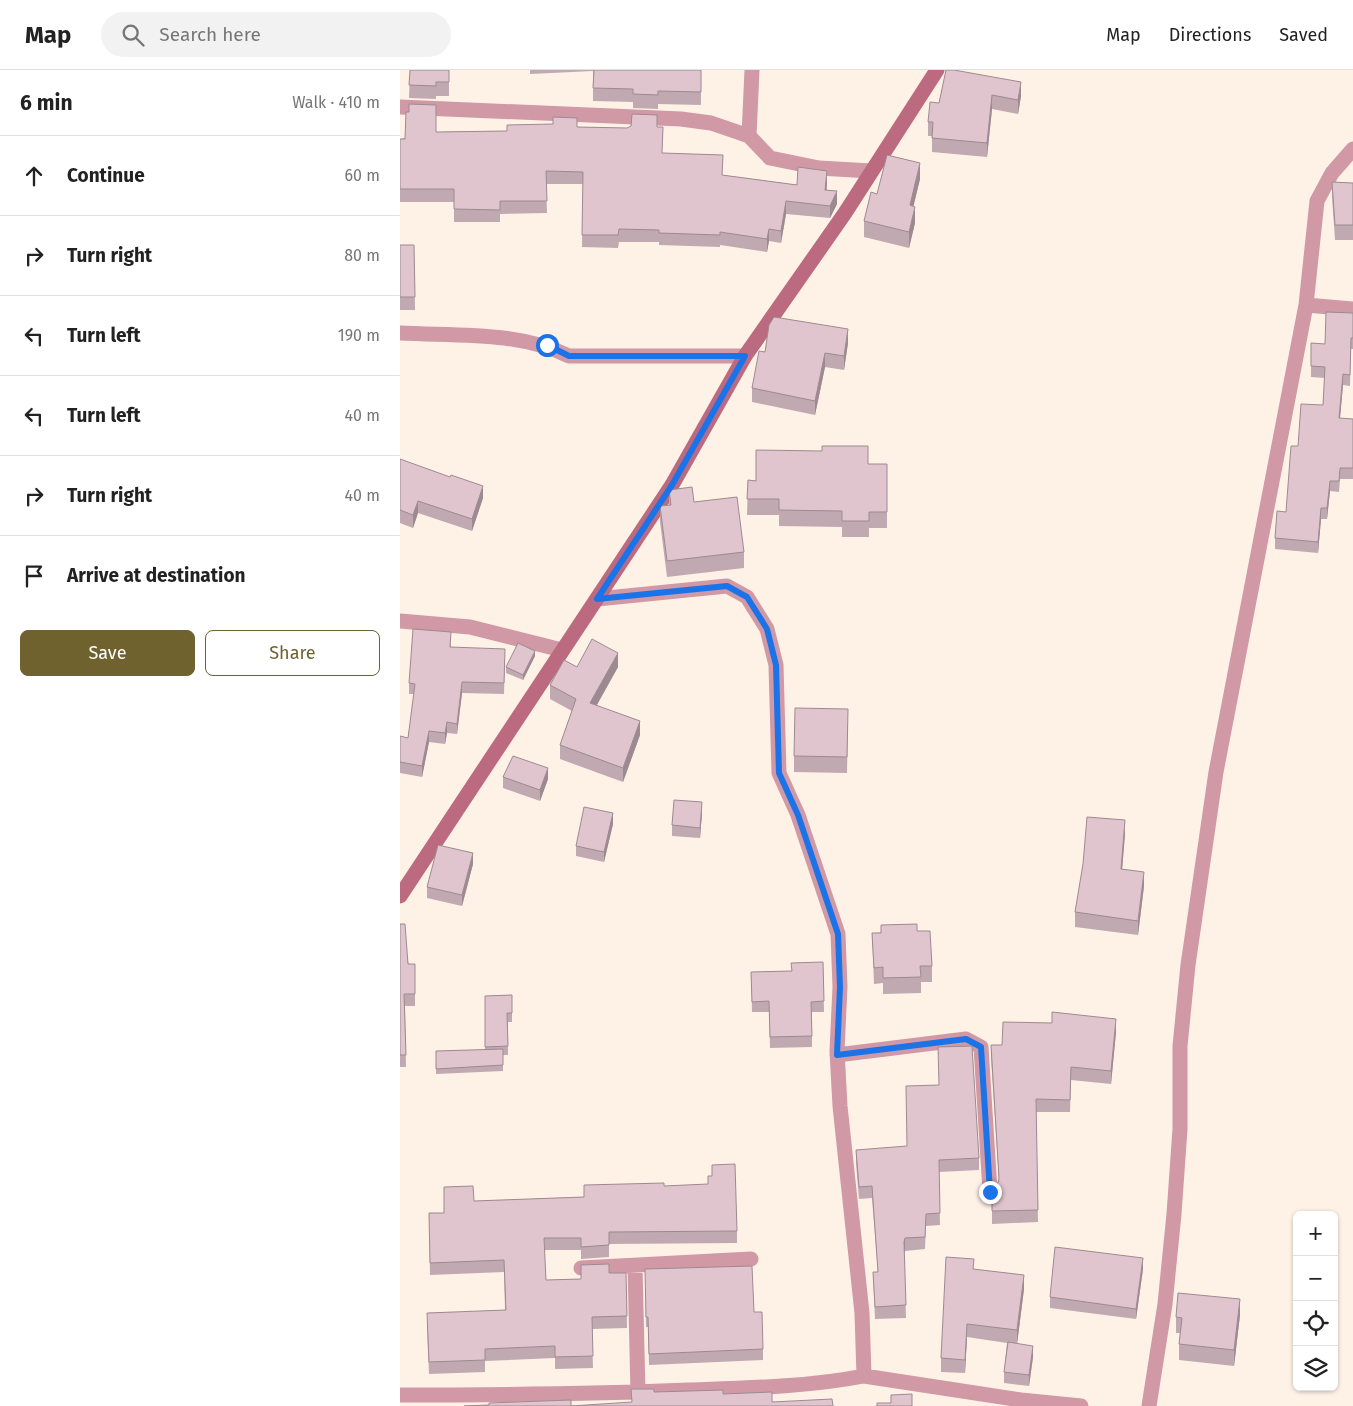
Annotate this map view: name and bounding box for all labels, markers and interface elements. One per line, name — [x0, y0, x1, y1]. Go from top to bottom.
search box — [101, 12, 451, 57]
text: Map — [25, 21, 71, 49]
icon: search — [119, 21, 147, 49]
text: Search here — [159, 23, 261, 46]
text: Map — [1106, 24, 1141, 46]
text: Directions — [1169, 24, 1251, 46]
text: Saved — [1279, 24, 1328, 46]
text: 6 min — [20, 90, 73, 116]
text: Walk · 410 m — [292, 93, 380, 112]
icon: ahead — [20, 162, 48, 190]
text: Continue — [67, 164, 145, 187]
text: 60 m — [345, 166, 380, 185]
icon: right — [20, 242, 48, 270]
text: Turn right — [67, 244, 152, 267]
text: 80 m — [344, 246, 380, 265]
icon: left — [20, 322, 48, 350]
text: Turn left — [67, 324, 141, 347]
text: 190 m — [338, 326, 380, 345]
route start — [536, 334, 559, 357]
icon: left — [20, 402, 48, 430]
text: Turn left — [67, 404, 141, 427]
text: 40 m — [345, 406, 380, 425]
icon: right — [20, 482, 48, 510]
text: Turn right — [67, 484, 152, 507]
text: 40 m — [345, 486, 380, 505]
icon: arrive — [20, 562, 48, 590]
text: Arrive at destination — [67, 564, 246, 587]
button: Save — [20, 630, 195, 676]
button: Share — [205, 630, 380, 676]
route end — [979, 1181, 1002, 1204]
map controls — [1293, 1211, 1338, 1391]
button: + — [1293, 1211, 1338, 1256]
button: − — [1293, 1256, 1338, 1301]
button: locate — [1293, 1301, 1338, 1346]
button: layers — [1293, 1346, 1338, 1391]

